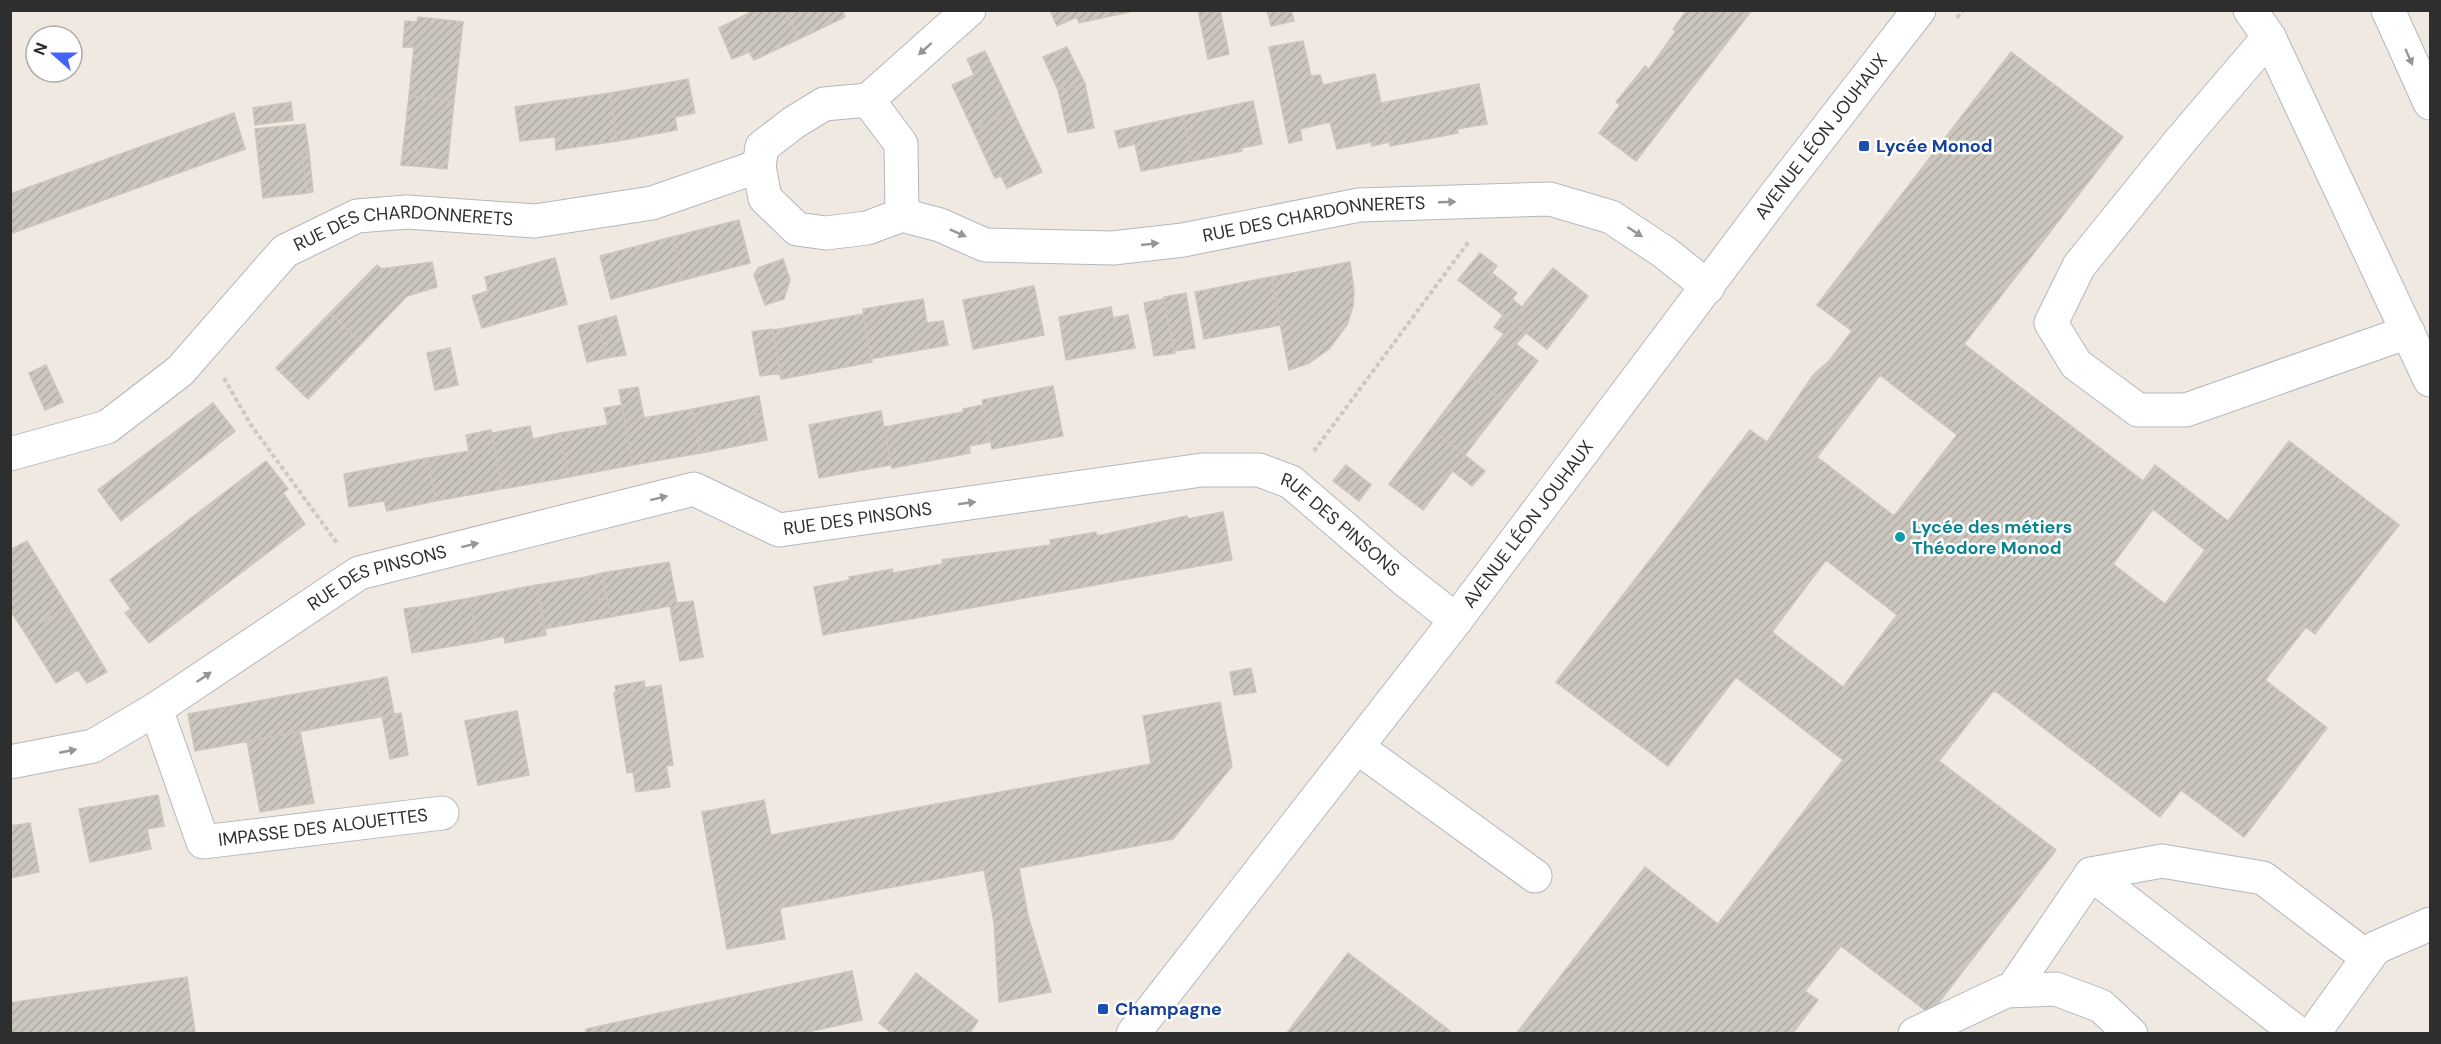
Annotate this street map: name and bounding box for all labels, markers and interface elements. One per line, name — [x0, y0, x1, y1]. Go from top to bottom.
north arrow — [24, 24, 84, 84]
text: N — [29, 40, 52, 58]
one-way arrow — [918, 42, 933, 55]
street label: AVENUE LÉON JOUHAUX — [1749, 48, 1893, 224]
one-way arrow — [2405, 48, 2414, 65]
place label: Lycée Monod — [1876, 134, 1993, 158]
marker: Lycée Monod — [1857, 139, 1871, 153]
street label: RUE DES CHARDONNERETS — [1200, 191, 1426, 248]
one-way arrow — [1437, 198, 1456, 207]
street label: RUE DES CHARDONNERETS — [290, 200, 514, 257]
one-way arrow — [1626, 226, 1642, 238]
one-way arrow — [949, 229, 967, 238]
one-way arrow — [1141, 239, 1160, 248]
street label: AVENUE LÉON JOUHAUX — [1457, 435, 1599, 613]
street label: RUE DES PINSONS — [1277, 467, 1405, 582]
one-way arrow — [649, 492, 668, 502]
street label: RUE DES PINSONS — [782, 496, 933, 541]
one-way arrow — [958, 499, 977, 508]
place label: Lycée des métiers Théodore Monod — [1912, 515, 2072, 560]
marker: Lycée des métiers Théodore Monod — [1893, 530, 1907, 544]
street label: RUE DES PINSONS — [303, 539, 449, 616]
one-way arrow — [460, 540, 479, 550]
one-way arrow — [196, 671, 212, 683]
one-way arrow — [59, 746, 78, 755]
street label: IMPASSE DES ALOUETTES — [217, 803, 429, 852]
place label: Champagne — [1115, 997, 1222, 1021]
marker: Champagne — [1096, 1002, 1110, 1016]

